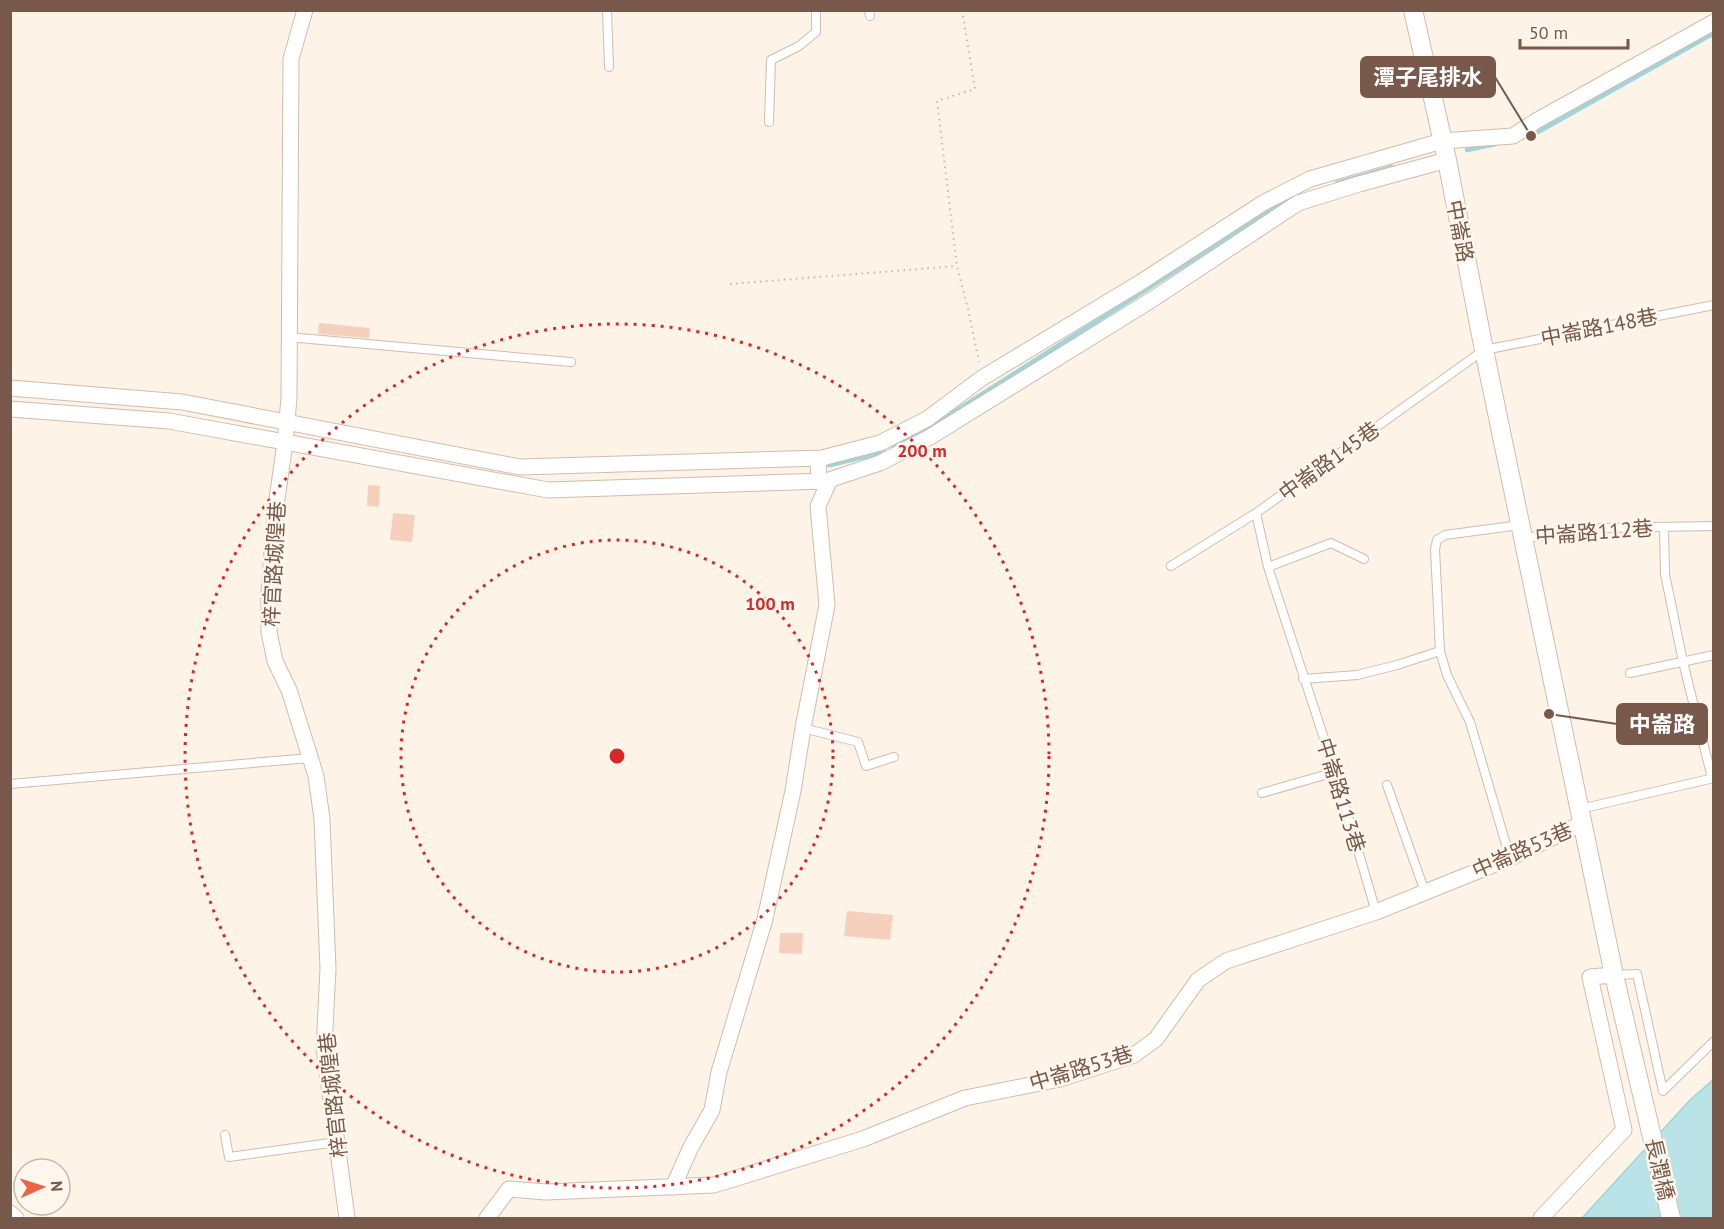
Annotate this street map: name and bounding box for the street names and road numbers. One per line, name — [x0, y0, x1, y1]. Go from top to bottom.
street label: 中崙路 — [1441, 198, 1479, 264]
street label: 中崙路148巷 — [1538, 302, 1660, 352]
street label: 中崙路145巷 — [1273, 415, 1385, 507]
street label: 梓官路城隍巷 — [257, 500, 291, 628]
street label: 中崙路112巷 — [1534, 514, 1654, 550]
street label: 中崙路113巷 — [1311, 734, 1371, 856]
street label: 中崙路53巷 — [1468, 816, 1576, 884]
street label: 梓官路城隍巷 — [313, 1031, 353, 1159]
street label: 中崙路53巷 — [1026, 1039, 1136, 1097]
street label: 長潤橋 — [1640, 1135, 1680, 1203]

